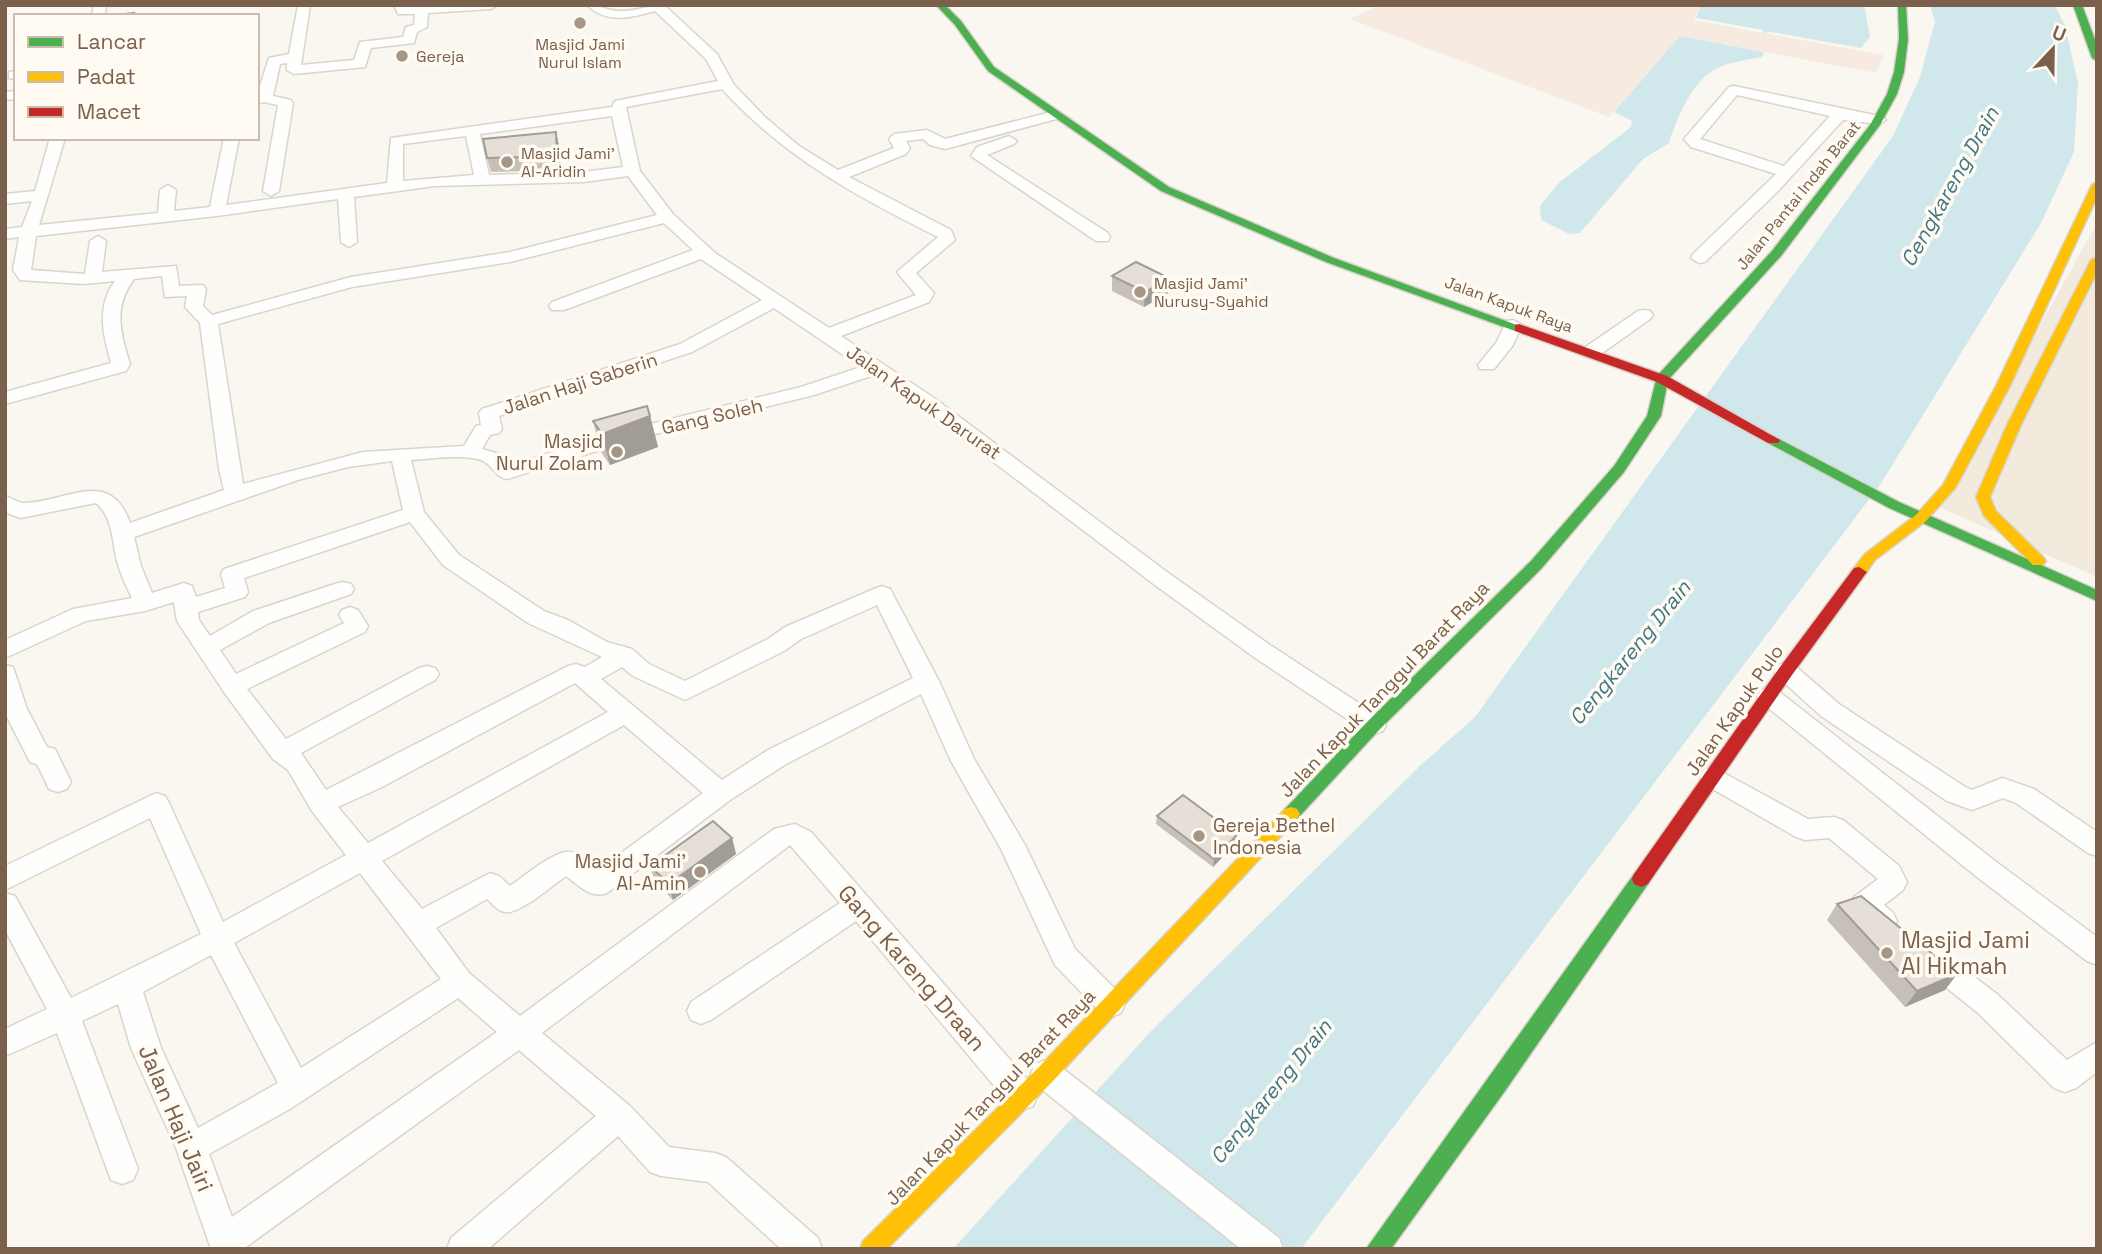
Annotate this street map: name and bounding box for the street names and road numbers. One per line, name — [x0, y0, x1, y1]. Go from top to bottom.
street label: Jalan Pantai Indah Barat — [1731, 116, 1865, 275]
street label: Jalan Kapuk Raya — [1442, 271, 1576, 337]
street label: Jalan Kapuk Darurat — [841, 340, 1006, 465]
street label: Jalan Haji Saberin — [500, 347, 661, 420]
street label: Gang Soleh — [659, 393, 765, 440]
street label: Jalan Kapuk Tanggul Barat Raya — [1274, 576, 1495, 803]
street label: Jalan Kapuk Pulo — [1680, 640, 1789, 781]
street label: Gang Kareng Draan — [831, 878, 993, 1058]
street label: Jalan Kapuk Tanggul Barat Raya — [880, 984, 1101, 1211]
street label: Jalan Haji Jairi — [132, 1040, 220, 1196]

